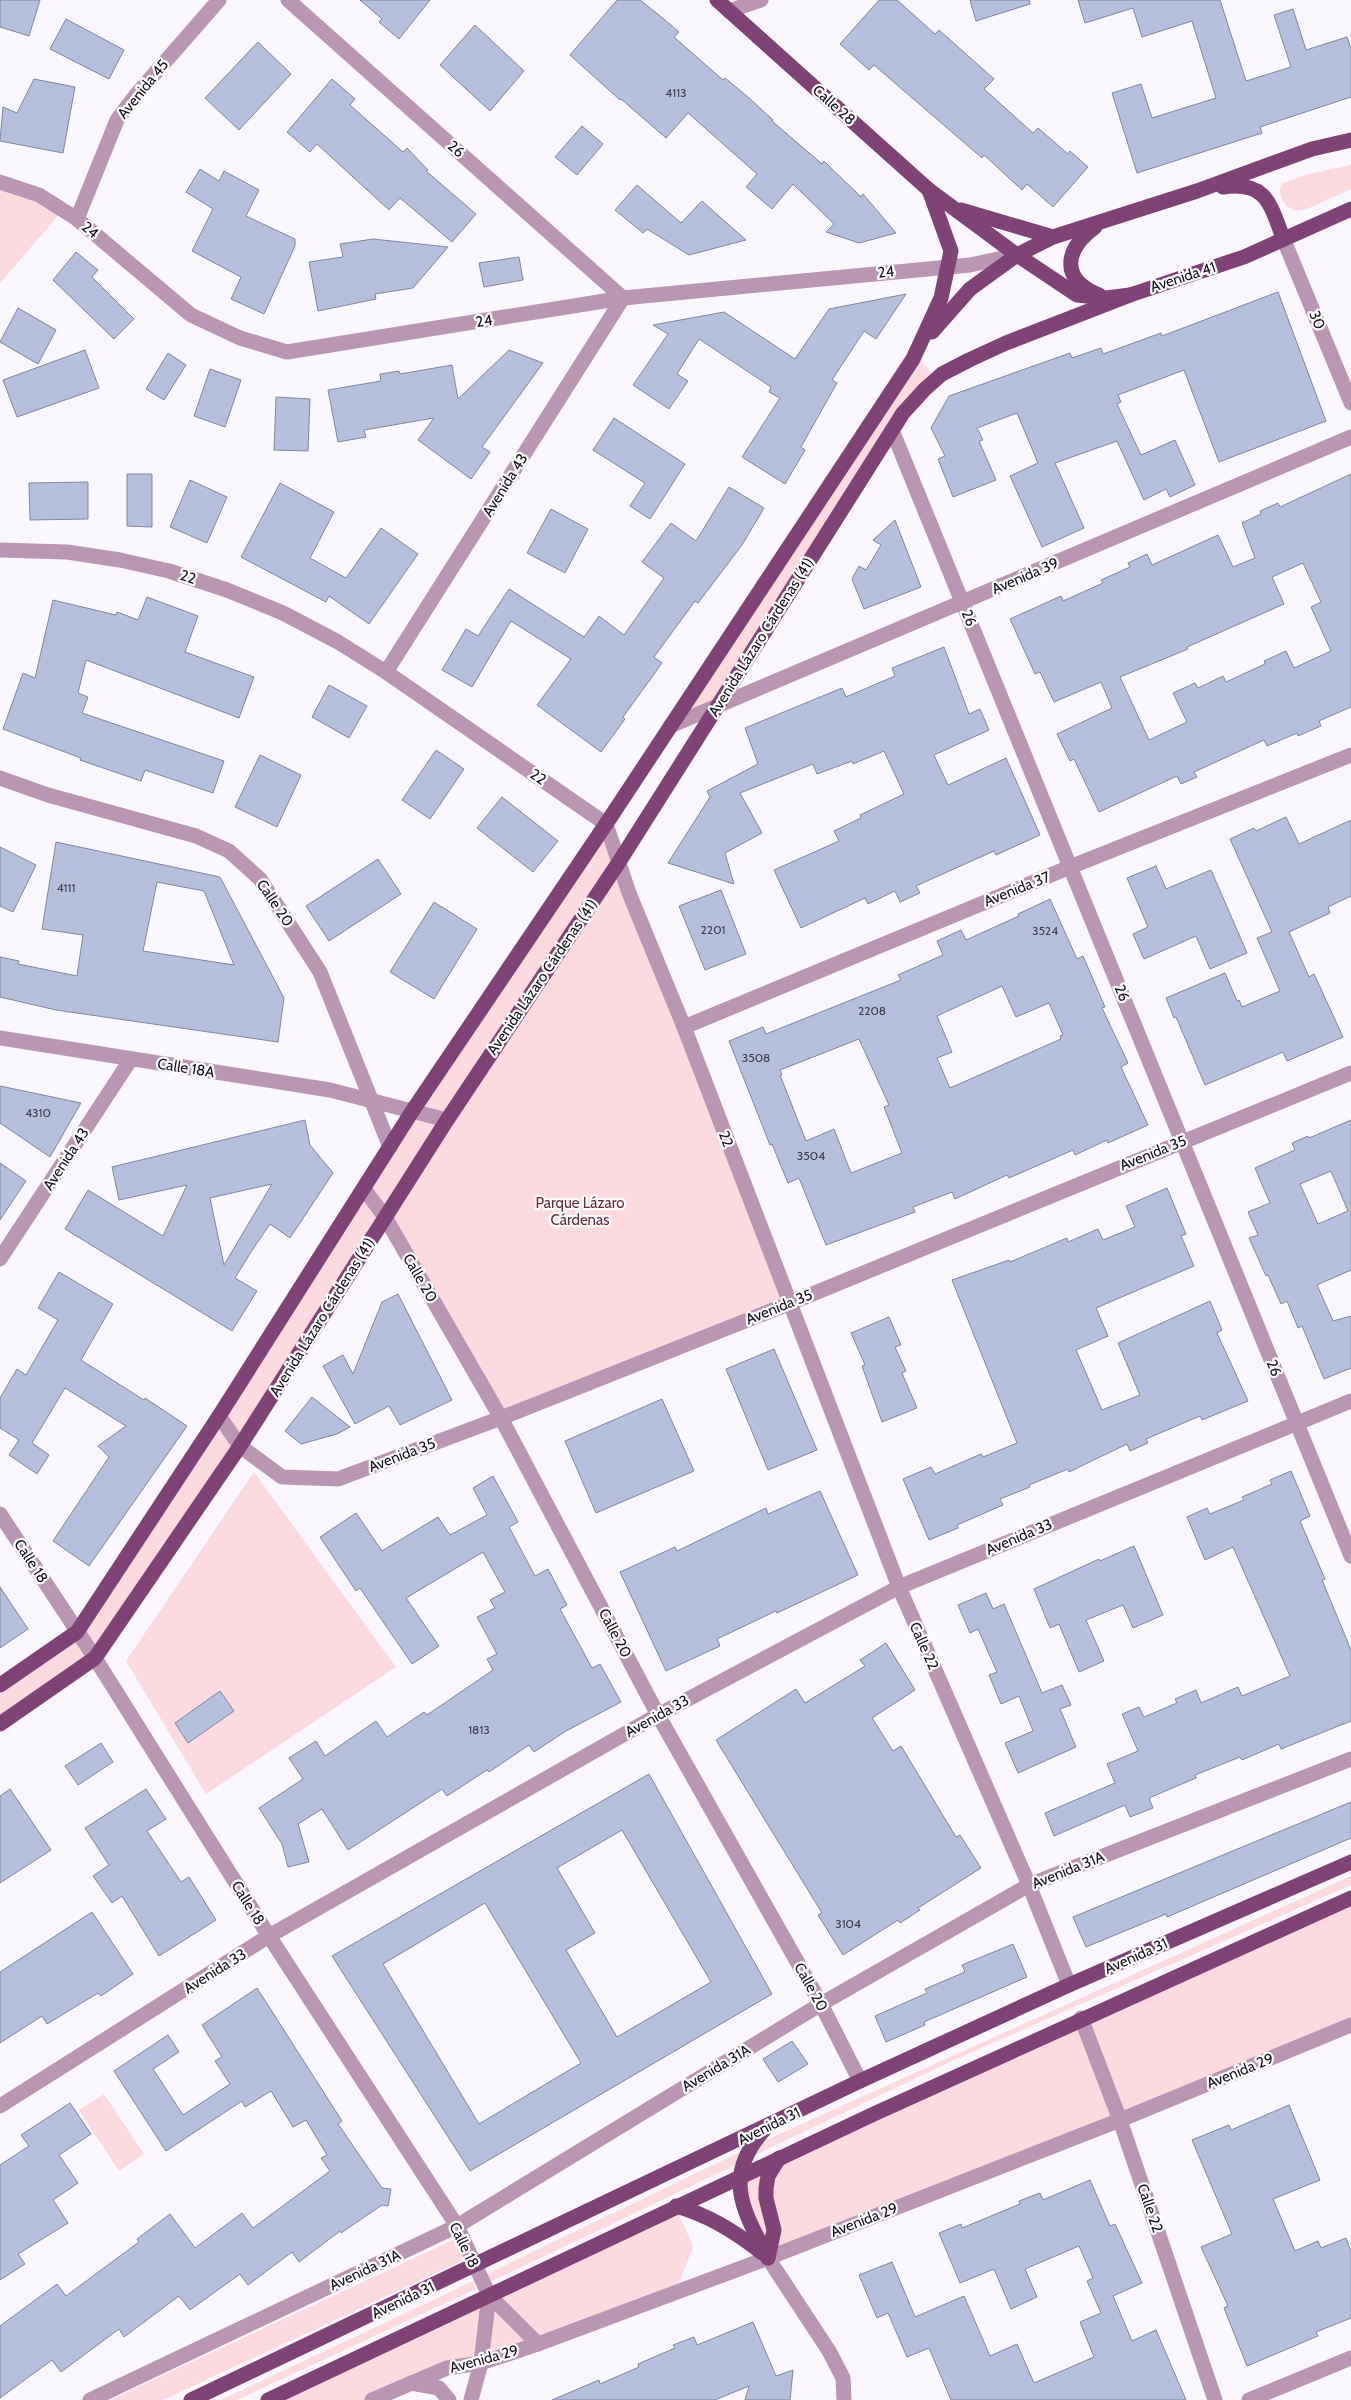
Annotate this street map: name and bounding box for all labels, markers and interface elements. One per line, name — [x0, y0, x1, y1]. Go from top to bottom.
street label: Avenida 45 — [114, 56, 172, 122]
street label: Calle 28 — [809, 81, 859, 129]
house number: 4113 — [665, 85, 687, 100]
street label: 26 — [444, 137, 468, 161]
street label: 24 — [78, 218, 102, 242]
street label: Avenida 41 — [1148, 258, 1218, 296]
street label: 24 — [877, 262, 895, 282]
street label: 30 — [1305, 308, 1329, 332]
street label: 24 — [474, 311, 494, 331]
street label: Avenida 43 — [479, 450, 531, 520]
street label: Avenida Lázaro Cárdenas (41) — [705, 554, 817, 720]
street label: Avenida 39 — [989, 554, 1061, 598]
street label: 22 — [178, 566, 198, 588]
street label: 26 — [958, 607, 980, 629]
street label: 22 — [526, 765, 550, 789]
street label: Avenida 37 — [981, 867, 1053, 910]
street label: Calle 20 — [253, 876, 297, 930]
house number: 4111 — [57, 880, 75, 895]
street label: Avenida Lázaro Cárdenas (41) — [483, 896, 601, 1058]
house number: 2201 — [701, 922, 725, 937]
house number: 3524 — [1032, 923, 1058, 938]
street label: 26 — [1111, 982, 1133, 1004]
house number: 2208 — [858, 1003, 886, 1018]
house number: 3508 — [742, 1050, 770, 1065]
street label: Calle 18A — [156, 1055, 217, 1082]
house number: 4310 — [25, 1105, 51, 1120]
street label: Avenida 43 — [39, 1124, 93, 1194]
street label: 22 — [715, 1128, 737, 1150]
street label: Avenida 35 — [1117, 1131, 1189, 1175]
house number: 3504 — [797, 1148, 825, 1163]
park label: Parque Lázaro Cárdenas — [535, 1194, 625, 1229]
street label: Avenida Lázaro Cárdenas (41) — [266, 1234, 378, 1400]
street label: Calle 20 — [399, 1251, 441, 1305]
street label: Avenida 35 — [743, 1285, 815, 1329]
street label: 26 — [1263, 1357, 1285, 1379]
street label: Avenida 35 — [366, 1434, 438, 1476]
street label: Avenida 33 — [983, 1515, 1055, 1559]
street label: Calle 18 — [10, 1536, 52, 1586]
street label: Calle 20 — [595, 1605, 635, 1661]
street label: Calle 22 — [906, 1619, 942, 1673]
street label: Avenida 33 — [622, 1691, 692, 1741]
house number: 1813 — [468, 1722, 490, 1737]
street label: Avenida 31A — [1029, 1847, 1107, 1893]
street label: Calle 18 — [228, 1878, 268, 1928]
house number: 3104 — [835, 1916, 861, 1931]
street label: Avenida 31 — [1102, 1934, 1170, 1978]
street label: Avenida 33 — [180, 1945, 250, 1997]
street label: Calle 20 — [790, 1960, 832, 2014]
street label: Avenida 31A — [679, 2040, 754, 2095]
street label: Avenida 29 — [1204, 2049, 1276, 2093]
street label: Avenida 31 — [735, 2103, 803, 2149]
street label: Calle 22 — [1133, 2181, 1167, 2235]
street label: Avenida 29 — [828, 2199, 900, 2241]
street label: Calle 18 — [445, 2219, 483, 2271]
street label: Avenida 31A — [327, 2245, 404, 2294]
street label: Avenida 31 — [369, 2278, 437, 2322]
street label: Avenida 29 — [448, 2341, 520, 2377]

